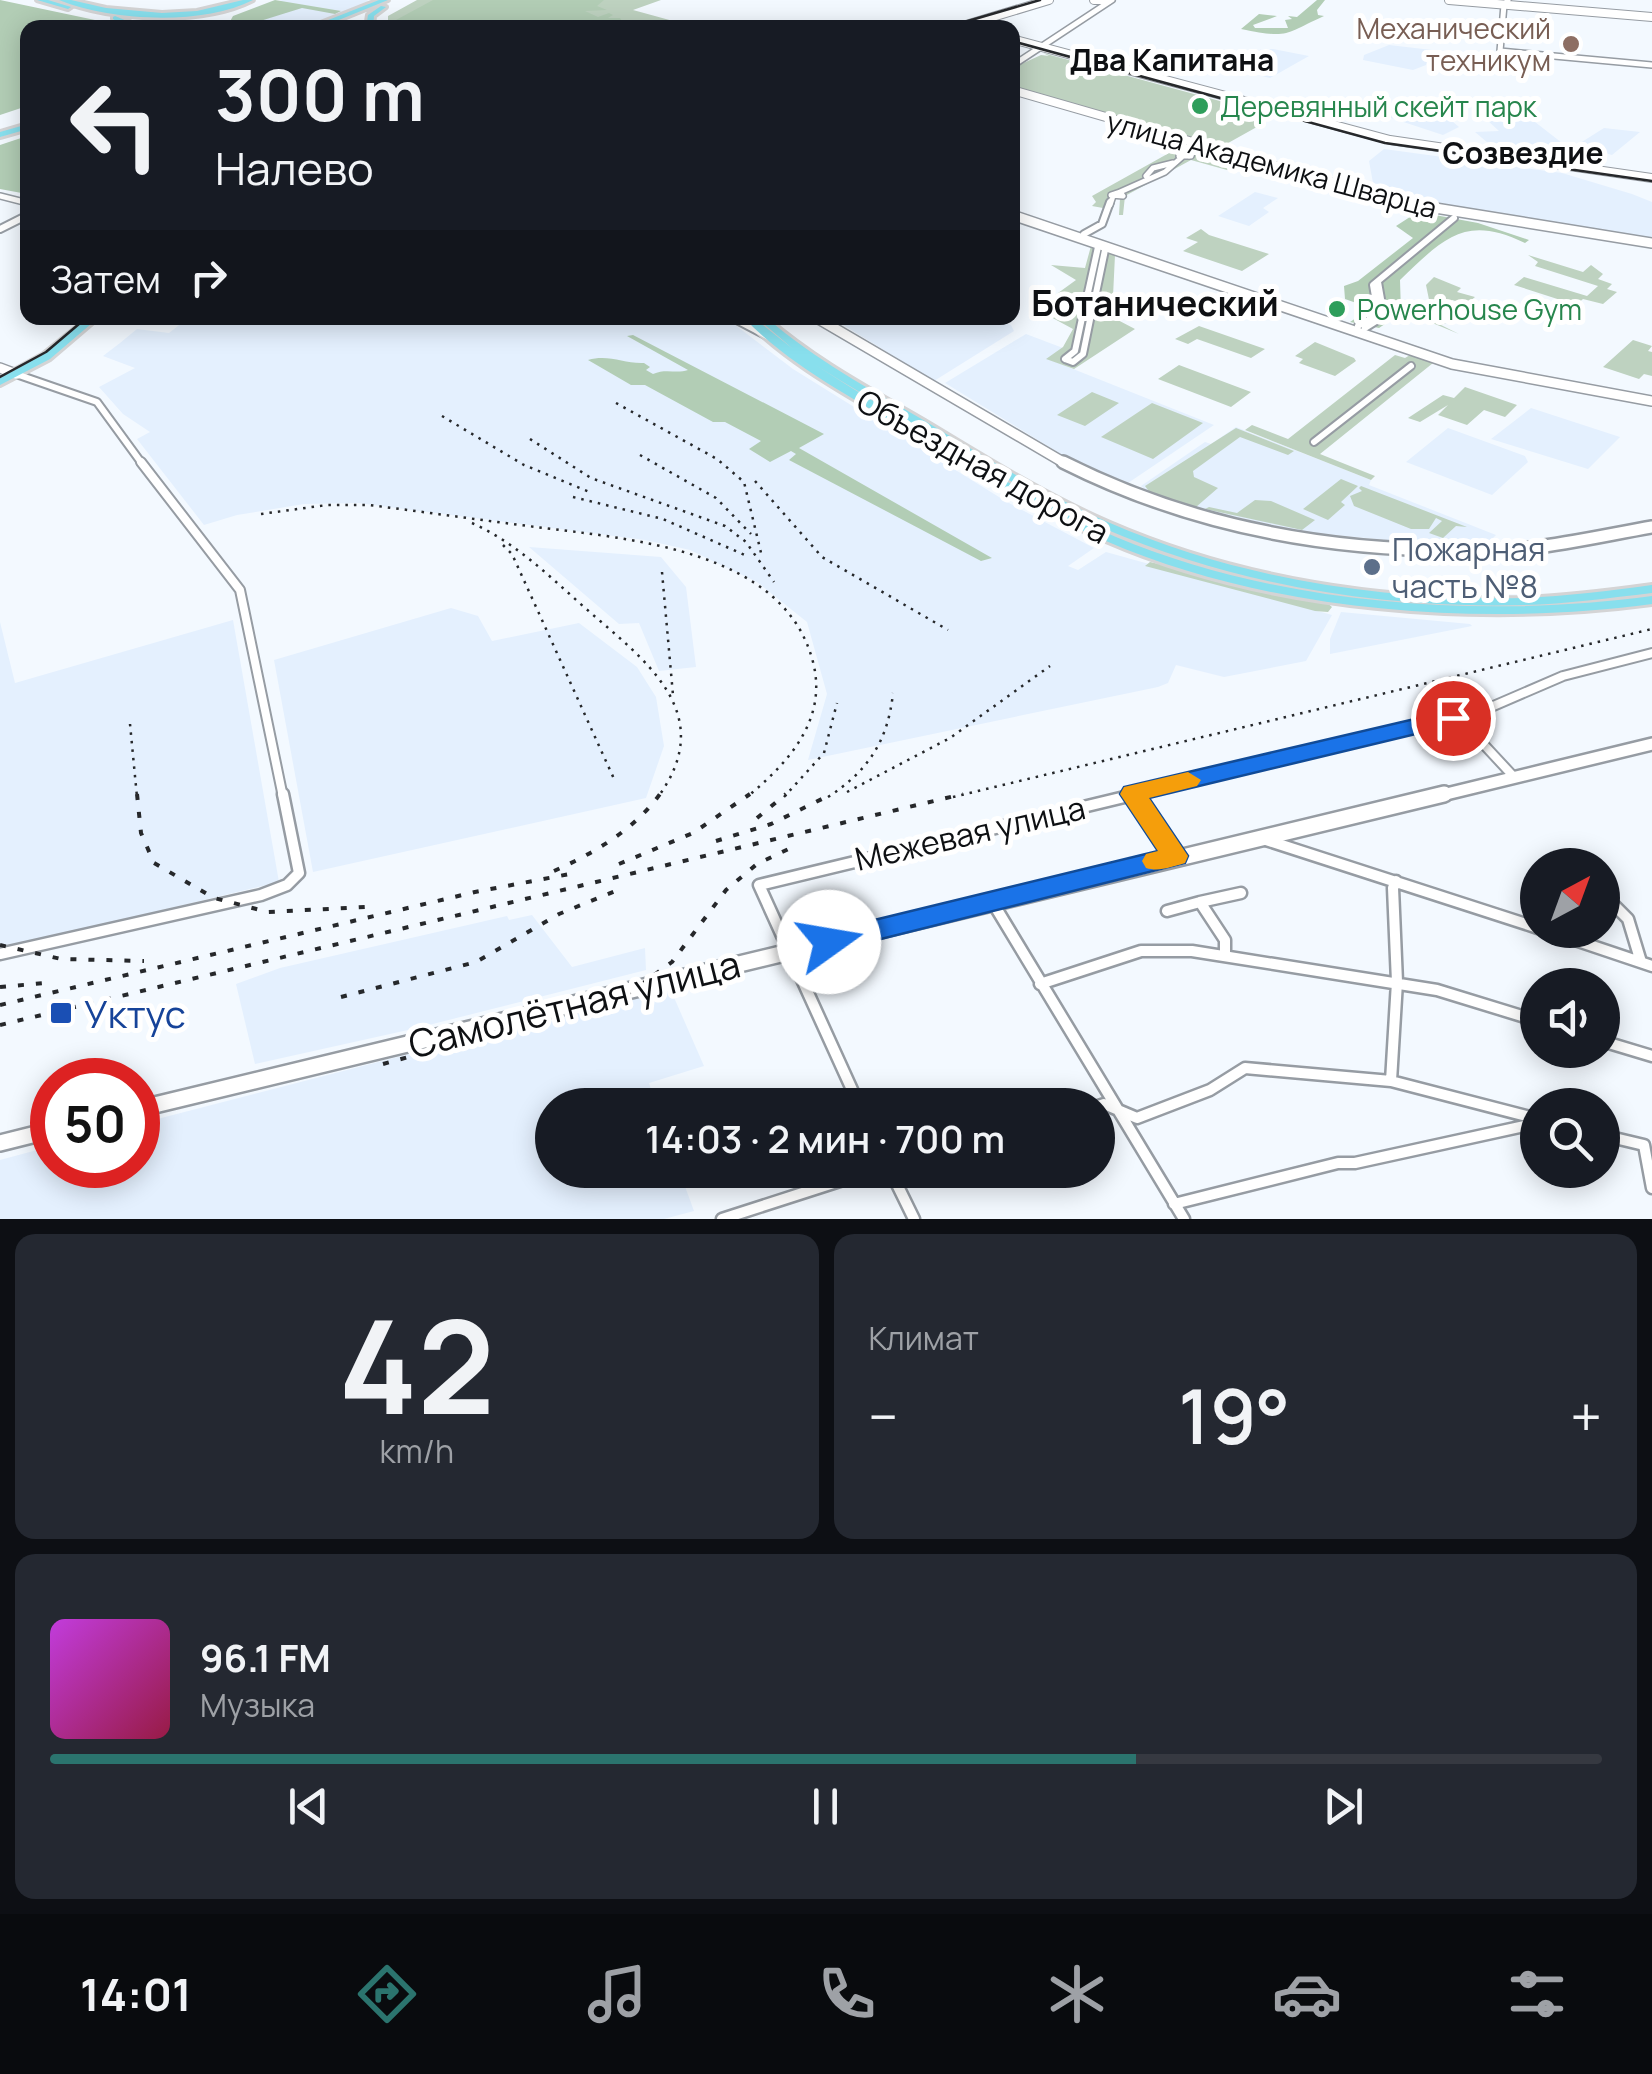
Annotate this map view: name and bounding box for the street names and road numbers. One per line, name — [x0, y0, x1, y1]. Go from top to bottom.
street label: улица Академика Шварца — [1103, 102, 1441, 226]
street label: Объездная дорога — [849, 378, 1117, 554]
street label: Межевая улица — [851, 785, 1089, 881]
street label: Самолётная улица — [403, 937, 745, 1069]

